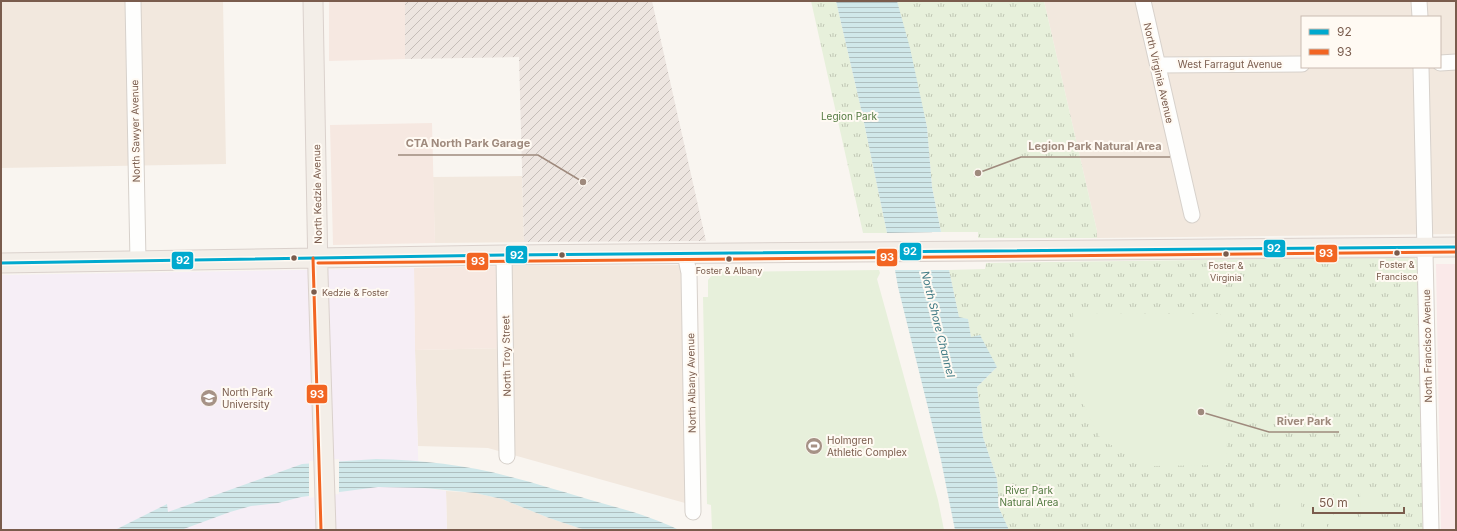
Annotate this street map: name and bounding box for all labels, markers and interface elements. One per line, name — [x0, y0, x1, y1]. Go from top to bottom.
legend — [1301, 16, 1441, 68]
street label: North Virginia Avenue — [1142, 22, 1176, 125]
text: 92 — [1337, 24, 1352, 39]
text: 93 — [1337, 44, 1352, 59]
street label: West Farragut Avenue — [1178, 58, 1282, 70]
street label: North Sawyer Avenue — [128, 79, 142, 182]
park label: Legion Park — [821, 110, 878, 122]
callout: CTA North Park Garage — [398, 132, 538, 155]
callout: Legion Park Natural Area — [1021, 134, 1170, 157]
text: CTA North Park Garage — [406, 136, 531, 150]
text: Legion Park Natural Area — [1028, 139, 1162, 153]
street label: North Kedzie Avenue — [310, 144, 324, 244]
line badge: 92 — [1263, 239, 1286, 258]
text: 92 — [1267, 241, 1281, 255]
line badge: 92 — [899, 242, 922, 261]
text: 92 — [903, 244, 917, 258]
line badge: 93 — [1315, 244, 1338, 263]
line badge: 92 — [505, 245, 528, 264]
text: 93 — [1319, 246, 1333, 260]
text: 92 — [510, 248, 524, 262]
line badge: 93 — [876, 248, 898, 267]
marker: Foster & Francisco — [1392, 248, 1402, 258]
marker: Foster & Virginia — [1221, 249, 1231, 259]
unlabelled marker — [557, 250, 567, 260]
text: 93 — [880, 250, 894, 264]
line badge: 92 — [171, 251, 194, 270]
line badge: 93 — [466, 252, 489, 271]
text: 92 — [176, 253, 190, 267]
unlabelled marker — [289, 253, 299, 263]
text: 93 — [471, 254, 485, 268]
marker: Foster & Albany — [724, 254, 734, 264]
place label: Foster & Francisco — [1376, 259, 1418, 282]
place label: Foster & Virginia — [1209, 260, 1244, 283]
place label: Foster & Albany — [696, 265, 762, 276]
water label: North Shore Channel — [918, 269, 958, 379]
marker: Kedzie & Foster — [309, 287, 319, 297]
place label: Kedzie & Foster — [322, 287, 389, 298]
street label: North Francisco Avenue — [1420, 289, 1434, 403]
street label: North Troy Street — [499, 314, 513, 397]
street label: North Albany Avenue — [684, 333, 698, 433]
line badge: 93 — [306, 384, 328, 404]
place label: North Park University — [222, 386, 273, 410]
text: 93 — [310, 387, 324, 401]
school or university icon: North Park University — [199, 388, 219, 408]
callout: River Park — [1269, 409, 1339, 432]
text: River Park — [1277, 414, 1332, 428]
place label: Holmgren Athletic Complex — [827, 434, 908, 458]
sports icon: Holmgren Athletic Complex — [804, 436, 824, 456]
park label: River Park Natural Area — [1000, 484, 1059, 508]
scale bar — [1313, 489, 1404, 515]
text: 50 m — [1319, 495, 1348, 510]

